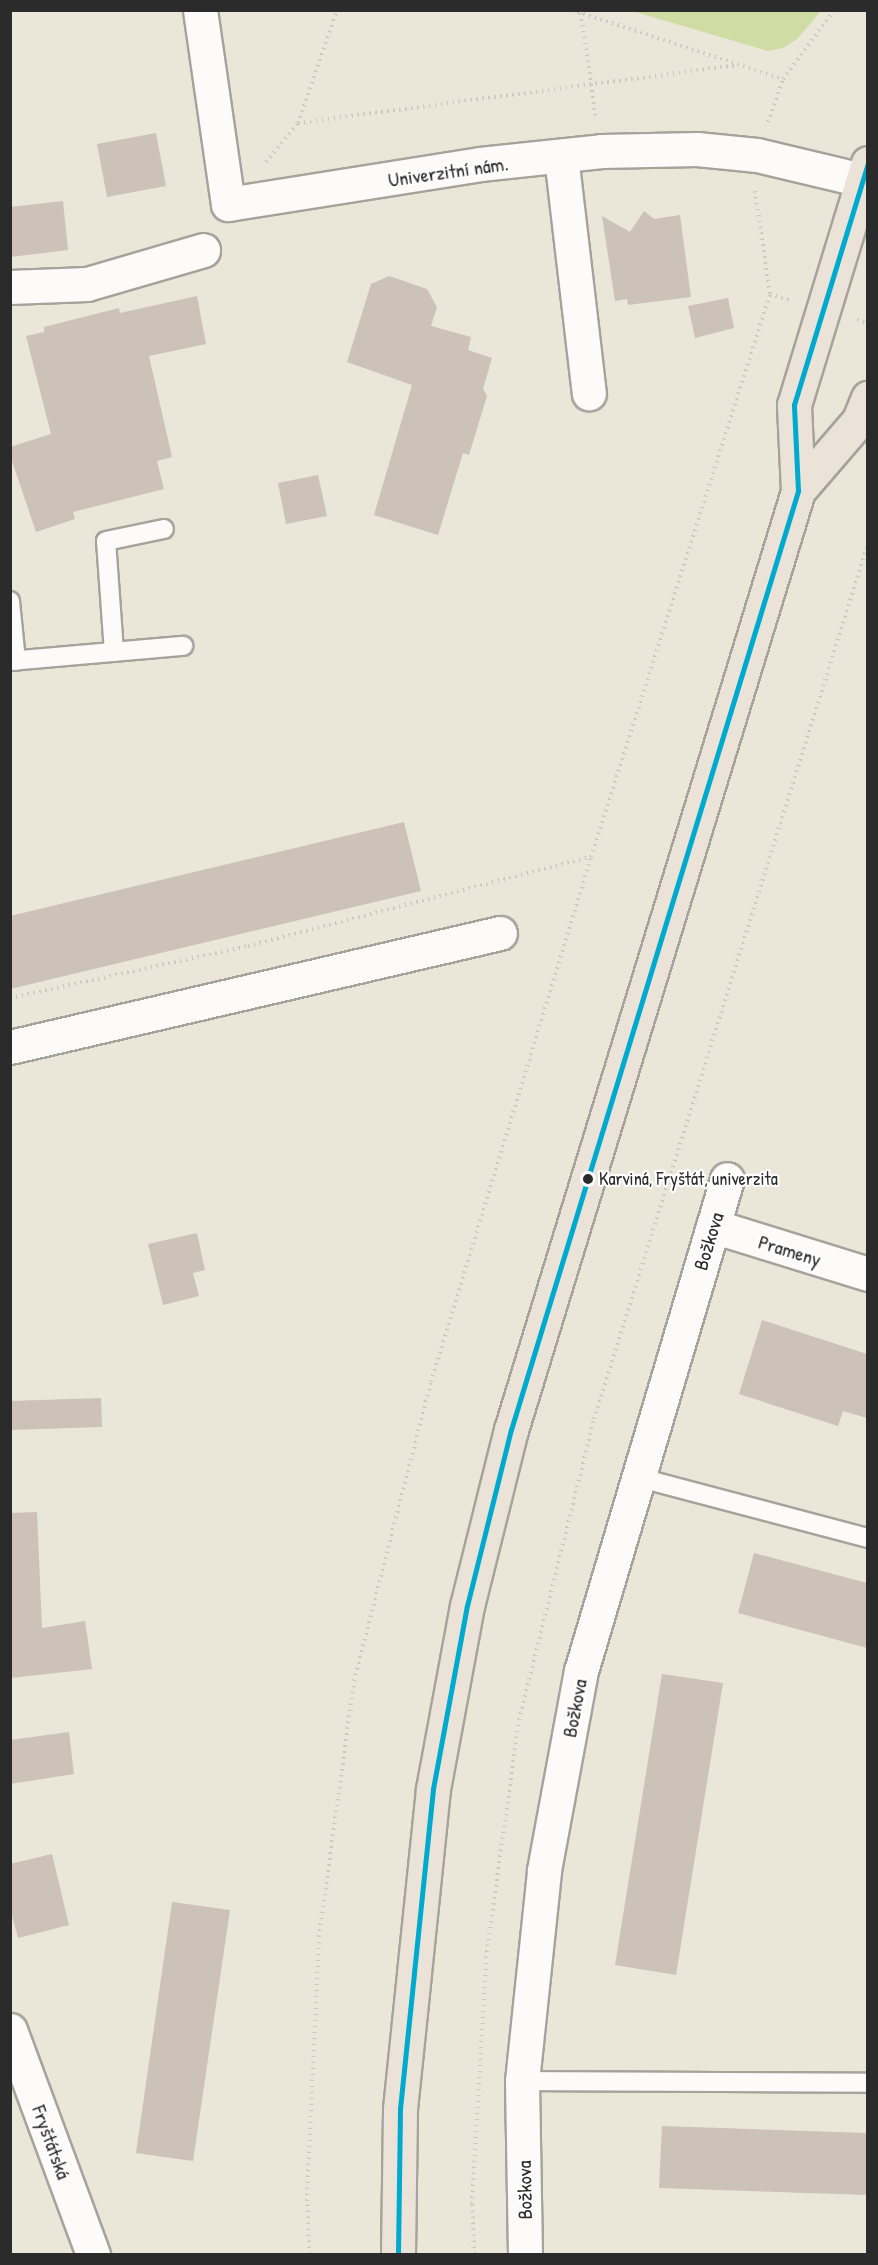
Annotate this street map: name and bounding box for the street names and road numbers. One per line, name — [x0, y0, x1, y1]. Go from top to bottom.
street label: Univerzitní nám. — [386, 151, 510, 191]
street label: Božkova — [688, 1209, 728, 1273]
street label: Prameny — [756, 1229, 824, 1271]
street label: Božkova — [557, 1677, 591, 1739]
street label: Fryštátská — [28, 2102, 76, 2182]
street label: Božkova — [511, 2160, 537, 2220]

